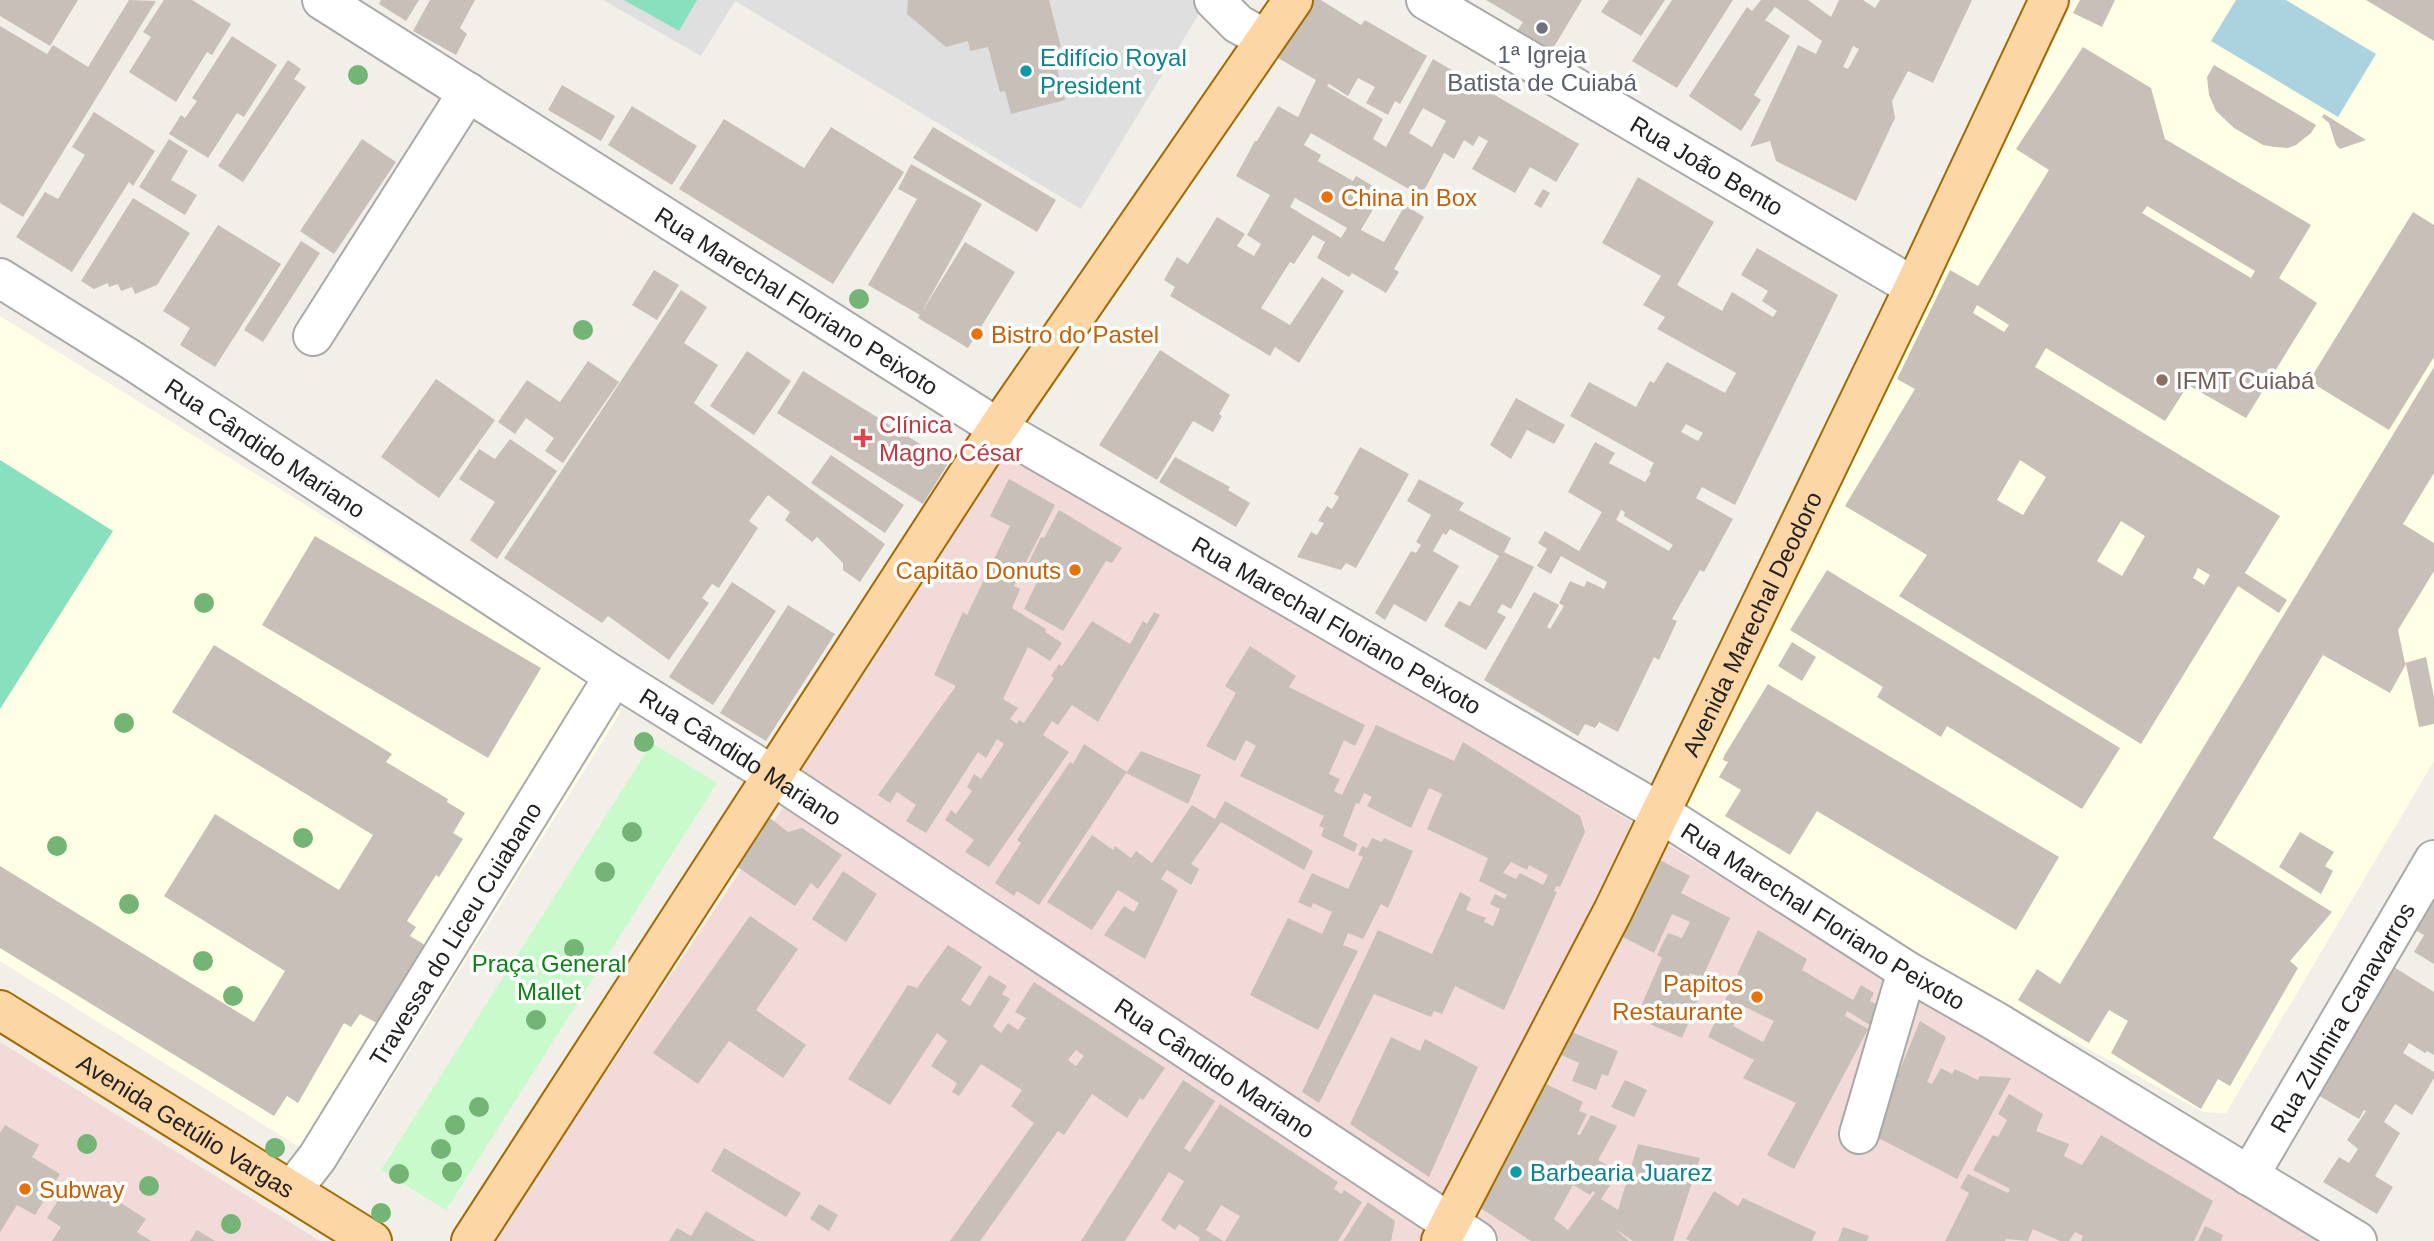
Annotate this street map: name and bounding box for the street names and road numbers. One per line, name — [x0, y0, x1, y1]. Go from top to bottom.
street label: Rua João Bento — [1626, 110, 1788, 221]
street label: Rua Marechal Floriano Peixoto — [650, 201, 943, 400]
street label: Rua Cândido Mariano — [160, 372, 371, 523]
street label: Avenida Marechal Deodoro — [1676, 487, 1827, 761]
street label: Rua Marechal Floriano Peixoto — [1188, 530, 1486, 719]
street label: Rua Cândido Mariano — [635, 682, 847, 831]
street label: Travessa do Liceu Cuiabano — [364, 797, 547, 1071]
street label: Rua Marechal Floriano Peixoto — [1677, 817, 1970, 1015]
street label: Rua Zulmira Canavarros — [2264, 898, 2420, 1137]
street label: Rua Cândido Mariano — [1110, 992, 1320, 1143]
street label: Avenida Getúlio Vargas — [73, 1048, 299, 1203]

